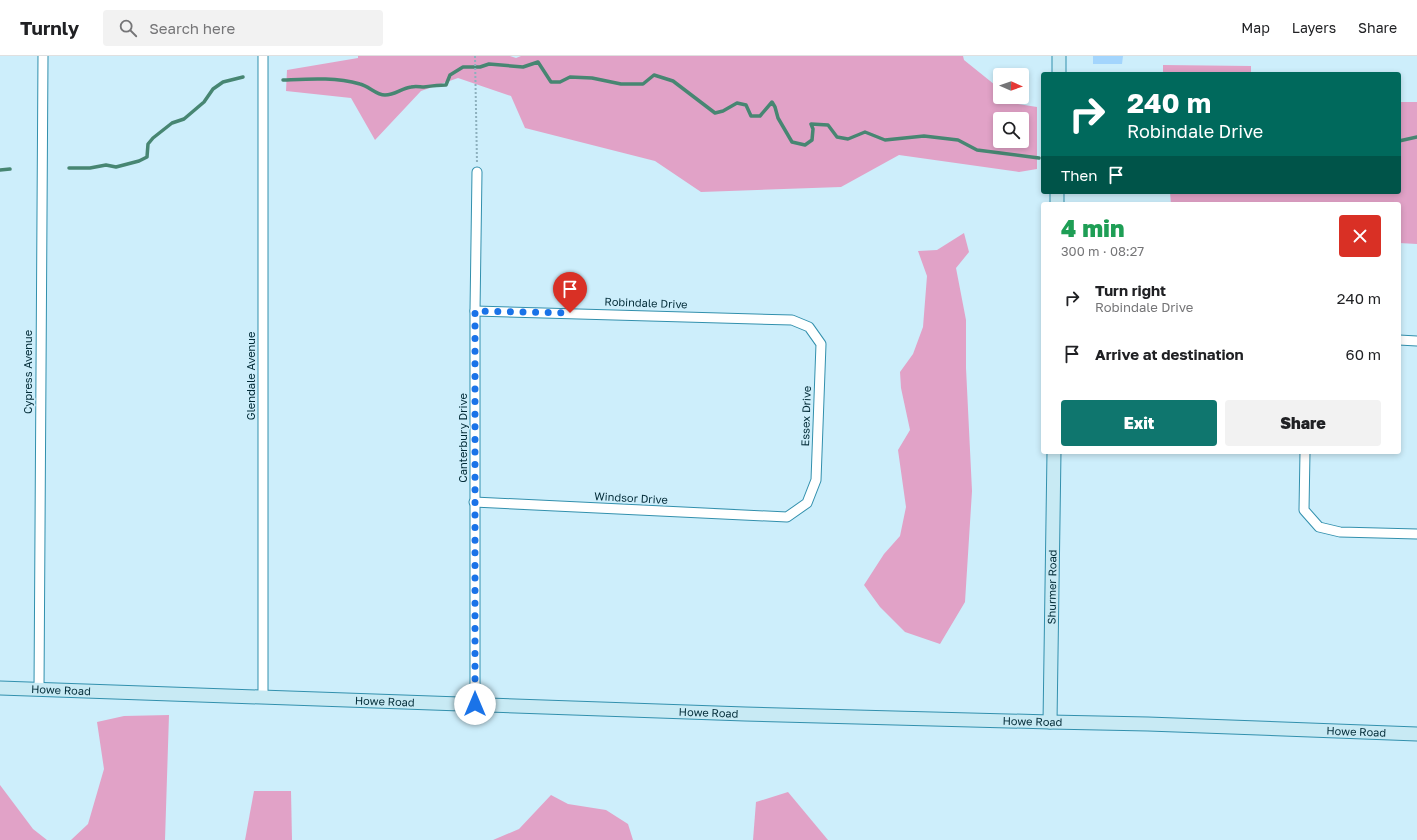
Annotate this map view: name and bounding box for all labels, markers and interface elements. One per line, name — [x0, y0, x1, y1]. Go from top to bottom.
search box — [103, 10, 383, 46]
text: Turnly — [20, 16, 79, 39]
icon: search — [117, 17, 139, 39]
text: Search here — [149, 19, 235, 37]
text: Map — [1241, 19, 1270, 36]
text: Layers — [1292, 19, 1336, 36]
text: Share — [1358, 19, 1397, 36]
north arrow — [993, 68, 1029, 104]
map controls — [993, 68, 1029, 148]
text: 240 m — [1127, 86, 1211, 119]
icon: right — [1061, 88, 1113, 140]
button: search — [993, 112, 1029, 148]
text: Robindale Drive — [1127, 120, 1263, 142]
icon: arrive — [1105, 164, 1127, 186]
text: Then — [1061, 166, 1097, 184]
text: 4 min — [1061, 213, 1125, 242]
button: close — [1339, 215, 1381, 257]
text: 300 m · 08:27 — [1061, 243, 1144, 259]
pin — [553, 272, 587, 313]
icon: arrive — [559, 278, 581, 300]
text: Turn right — [1095, 281, 1166, 299]
icon: right — [1061, 287, 1083, 309]
text: 240 m — [1337, 289, 1381, 307]
street label: Robindale Drive — [604, 295, 688, 310]
text: Robindale Drive — [1095, 299, 1193, 315]
street label: Cypress Avenue — [21, 330, 34, 414]
street label: Glendale Avenue — [244, 332, 257, 420]
icon: arrive — [1061, 343, 1083, 365]
text: Arrive at destination — [1095, 345, 1244, 363]
text: 60 m — [1346, 345, 1381, 363]
street label: Essex Drive — [798, 385, 813, 446]
street label: Canterbury Drive — [456, 393, 469, 483]
button: Exit — [1061, 400, 1217, 446]
button: Share — [1225, 400, 1381, 446]
street label: Windsor Drive — [594, 489, 668, 506]
street label: Shurmer Road — [1044, 549, 1059, 625]
street label: Howe Road — [31, 682, 91, 697]
position arrow — [454, 683, 496, 725]
street label: Howe Road — [355, 693, 415, 708]
street label: Howe Road — [678, 705, 739, 720]
street label: Howe Road — [1002, 714, 1062, 728]
street label: Howe Road — [1326, 724, 1386, 739]

